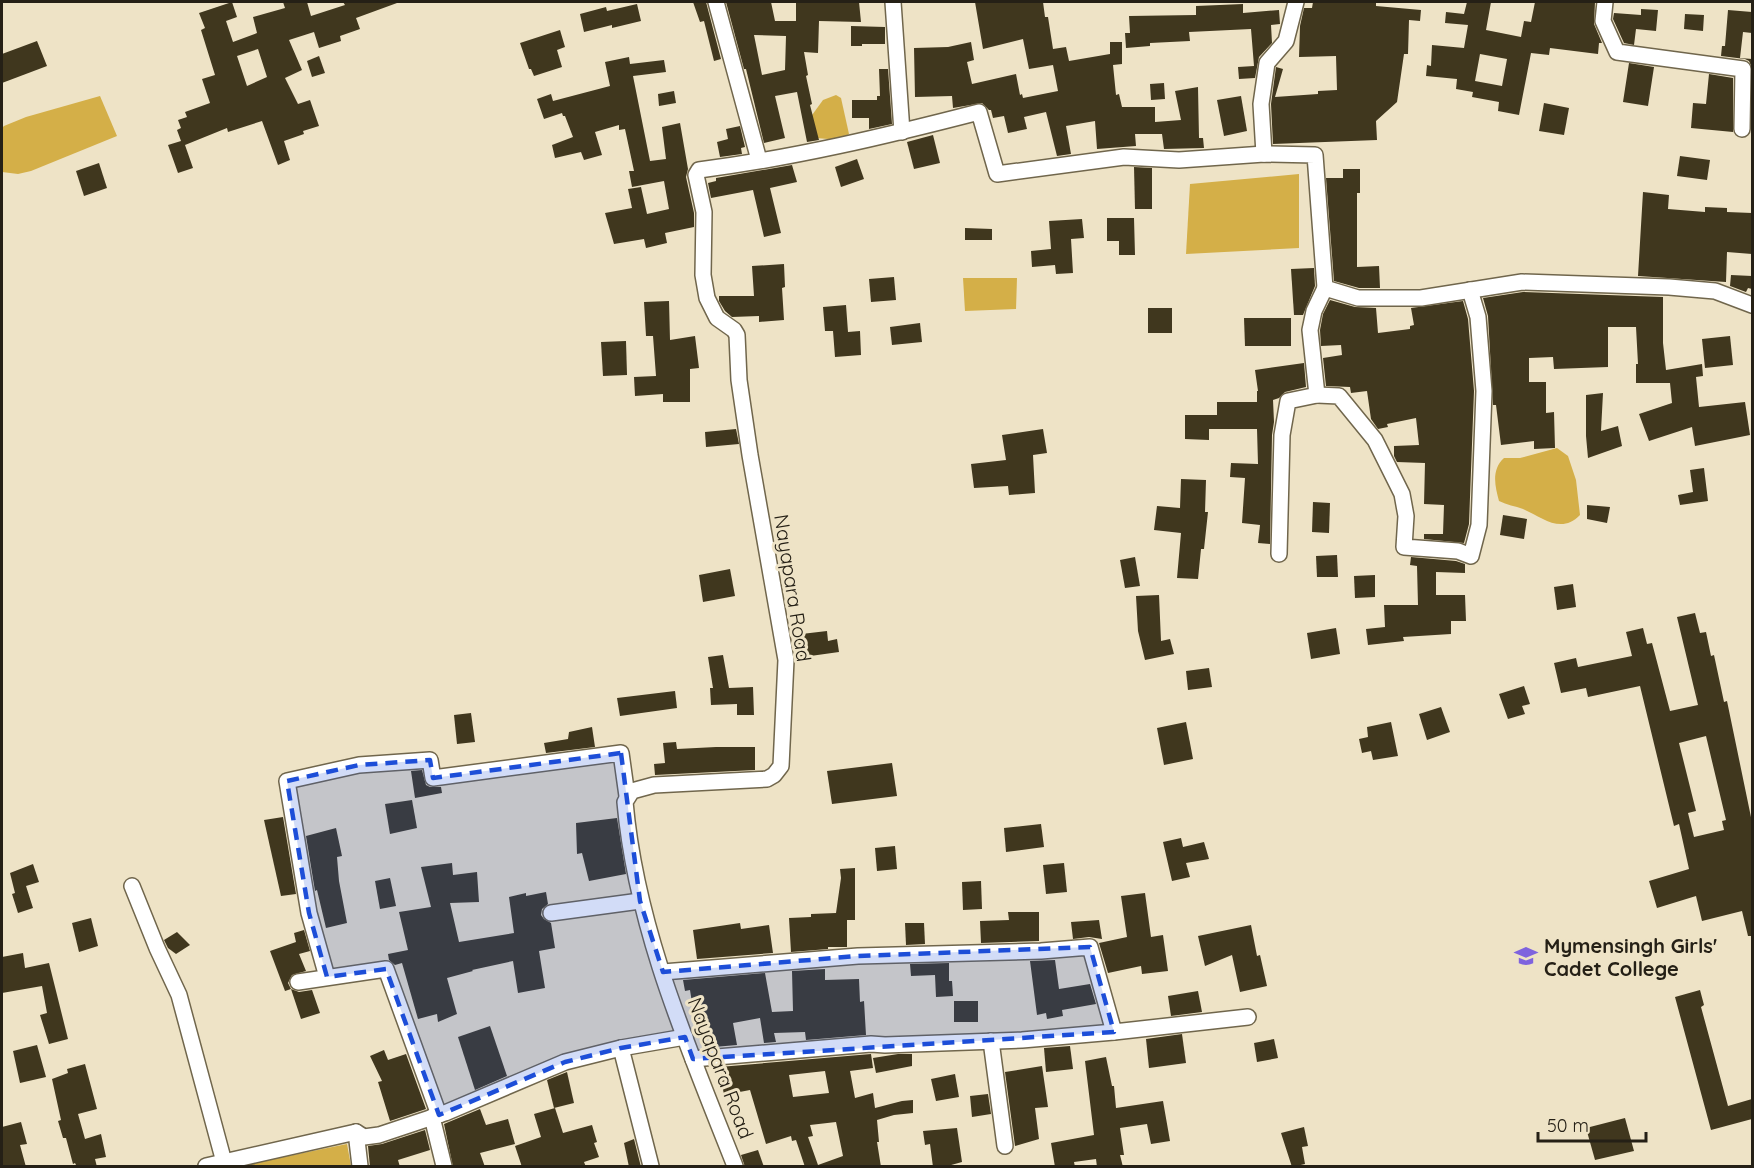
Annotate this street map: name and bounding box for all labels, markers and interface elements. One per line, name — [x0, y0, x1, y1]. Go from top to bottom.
street label: Nayapara Road — [769, 512, 817, 664]
place label: Mymensingh Girls' Cadet College — [1544, 933, 1717, 981]
school or university icon: Mymensingh Girls' Cadet College — [1513, 943, 1539, 969]
street label: Nayapara Road — [683, 994, 759, 1142]
scale bar — [1538, 1105, 1646, 1143]
text: 50 m — [1547, 1114, 1589, 1137]

